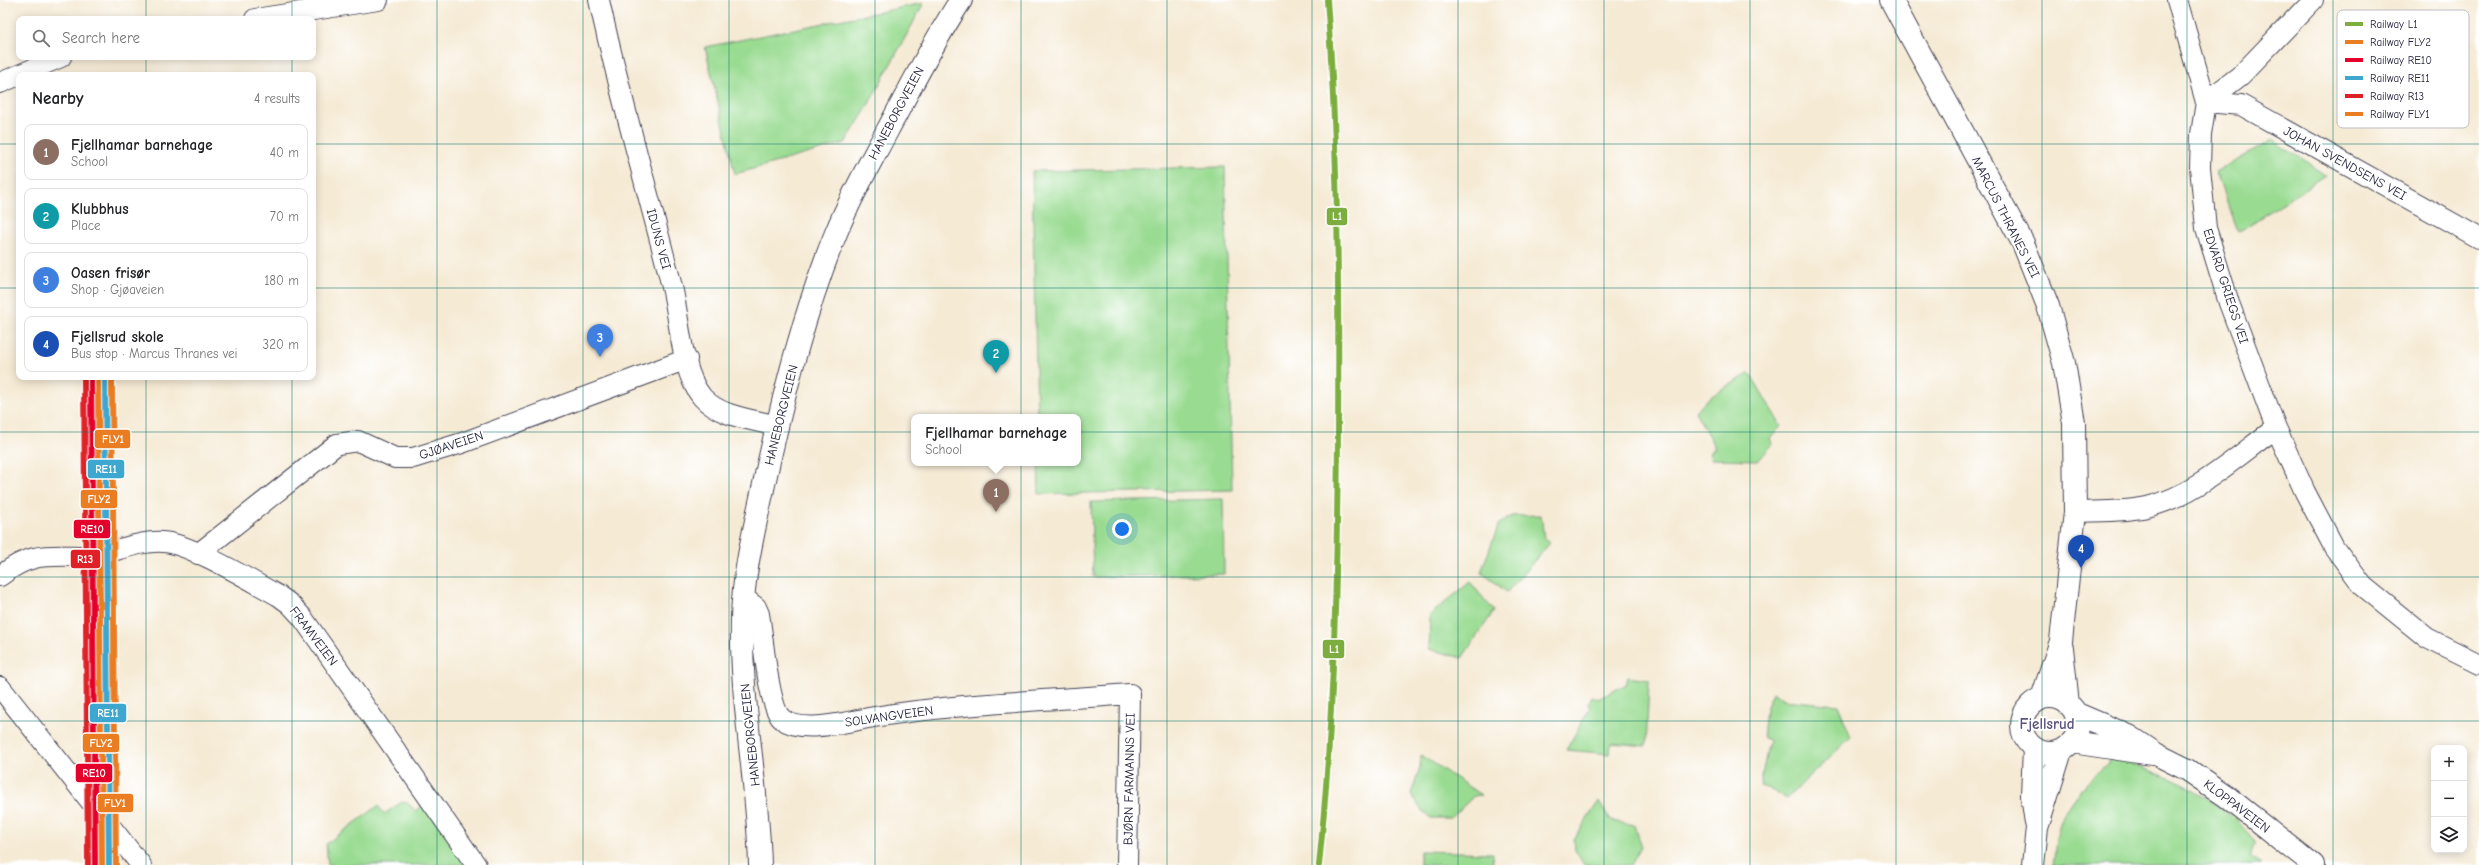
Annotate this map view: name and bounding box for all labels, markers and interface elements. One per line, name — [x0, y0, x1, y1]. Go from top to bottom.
legend — [2337, 10, 2469, 128]
search box — [16, 16, 316, 60]
text: Railway L1 — [2370, 18, 2418, 31]
icon: search — [30, 27, 52, 49]
text: Search here — [62, 29, 140, 47]
text: Railway FLY2 — [2370, 36, 2431, 49]
text: Railway RE10 — [2370, 54, 2432, 67]
street label: HANEBORGVEIEN — [865, 64, 927, 162]
text: Railway RE11 — [2370, 72, 2430, 85]
text: Nearby — [32, 89, 83, 108]
text: Railway R13 — [2370, 90, 2424, 103]
text: 4 results — [254, 91, 300, 106]
text: Railway FLY1 — [2370, 108, 2430, 121]
street label: JOHAN SVENDSENS VEI — [2281, 123, 2409, 203]
text: Fjellhamar barnehage — [71, 136, 213, 154]
text: 1 — [43, 145, 49, 160]
text: 40 m — [270, 145, 299, 160]
text: School — [71, 154, 108, 169]
street label: MARCUS THRANES VEI — [1969, 154, 2043, 280]
text: Klubbhus — [71, 200, 129, 218]
street label: IDUNS VEI — [644, 207, 674, 271]
line badge: L1 — [1326, 207, 1348, 226]
text: 2 — [43, 209, 49, 224]
text: 70 m — [270, 209, 299, 224]
text: L1 — [1332, 210, 1342, 223]
text: Place — [71, 218, 101, 233]
street label: EDVARD GRIEGS VEI — [2200, 226, 2252, 346]
text: Oasen frisør — [71, 264, 150, 282]
text: 3 — [43, 273, 49, 288]
text: 180 m — [264, 273, 299, 288]
text: Shop · Gjøaveien — [71, 282, 164, 297]
pin: 3 — [587, 324, 613, 357]
text: Fjellsrud skole — [71, 328, 164, 346]
text: 4 — [43, 337, 49, 352]
text: 320 m — [263, 337, 299, 352]
pin: 2 — [983, 340, 1009, 373]
text: Bus stop · Marcus Thranes vei — [71, 346, 237, 361]
street label: HANEBORGVEIEN — [761, 363, 801, 467]
popup — [911, 414, 1081, 466]
text: Fjellhamar barnehage — [925, 424, 1067, 442]
street label: GJØAVEIEN — [417, 428, 485, 462]
line badge: FLY1 — [94, 429, 131, 449]
text: FLY1 — [102, 433, 124, 446]
text: School — [925, 442, 962, 457]
line badge: RE11 — [87, 459, 125, 479]
text: RE11 — [95, 463, 117, 476]
pin: 1 — [983, 479, 1009, 512]
line badge: FLY2 — [80, 489, 118, 509]
text: FLY2 — [87, 493, 111, 506]
line badge: RE10 — [73, 519, 111, 539]
your location — [1112, 519, 1132, 539]
text: RE10 — [80, 523, 104, 536]
pin: 4 — [2068, 535, 2094, 568]
line badge: R13 — [70, 549, 101, 569]
text: R13 — [77, 553, 93, 566]
street label: FRAMVEIEN — [287, 604, 341, 668]
line badge: L1 — [1322, 639, 1345, 659]
text: L1 — [1329, 643, 1339, 656]
street label: HANEBORGVEIEN — [737, 683, 763, 787]
street label: SOLVANGVEIEN — [844, 702, 934, 730]
line badge: RE11 — [89, 703, 127, 723]
text: RE11 — [97, 707, 119, 720]
street label: BJØRN FARMANNS VEI — [1120, 713, 1138, 845]
district label: Fjellsrud — [2019, 715, 2075, 733]
line badge: FLY2 — [82, 733, 120, 753]
text: FLY2 — [89, 737, 113, 750]
map controls — [2431, 745, 2467, 853]
button: + — [2431, 745, 2467, 781]
line badge: RE10 — [75, 763, 113, 783]
text: RE10 — [82, 767, 106, 780]
street label: KLOPPAVEIEN — [2201, 776, 2273, 836]
button: − — [2431, 781, 2467, 817]
line badge: FLY1 — [97, 793, 134, 813]
text: FLY1 — [104, 797, 126, 810]
button: layers — [2431, 817, 2467, 853]

